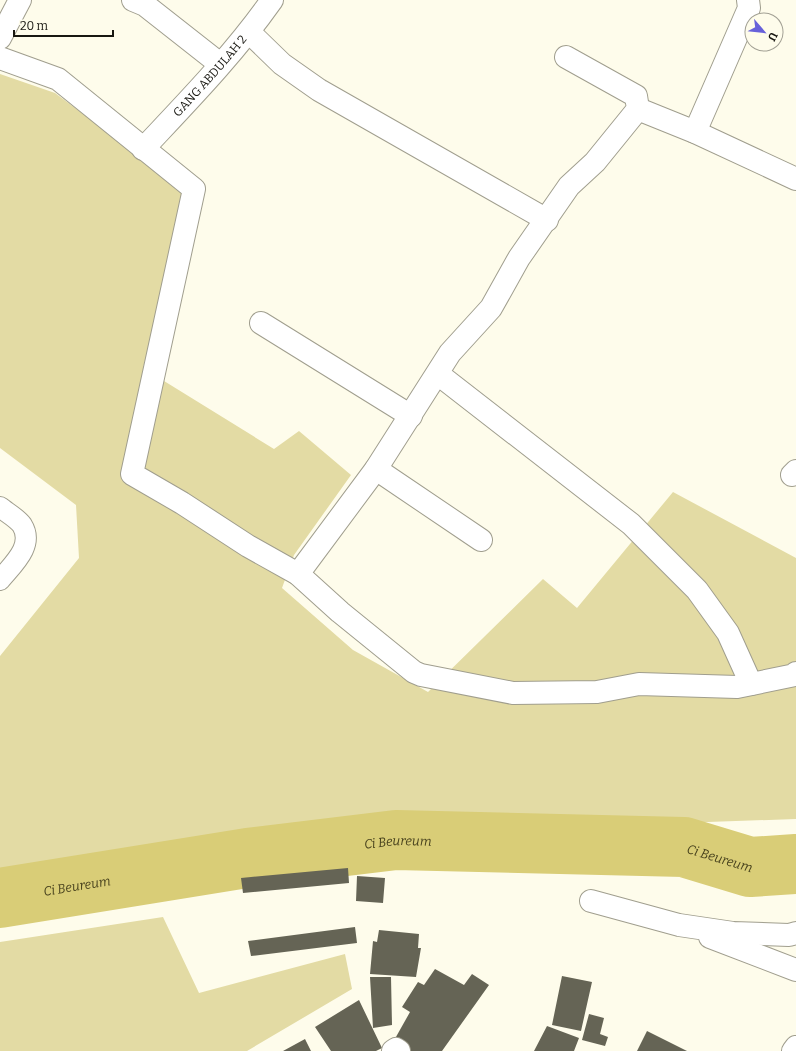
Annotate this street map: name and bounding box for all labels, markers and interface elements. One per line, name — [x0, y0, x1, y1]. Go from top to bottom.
scale bar — [14, 12, 113, 38]
north arrow — [744, 12, 784, 52]
text: 20 m — [20, 19, 49, 33]
text: U — [765, 30, 780, 43]
street label: GANG ABDULAH 2 — [170, 33, 250, 119]
water label: Ci Beureum — [363, 833, 432, 852]
water label: Ci Beureum — [685, 841, 755, 875]
water label: Ci Beureum — [42, 873, 112, 899]

